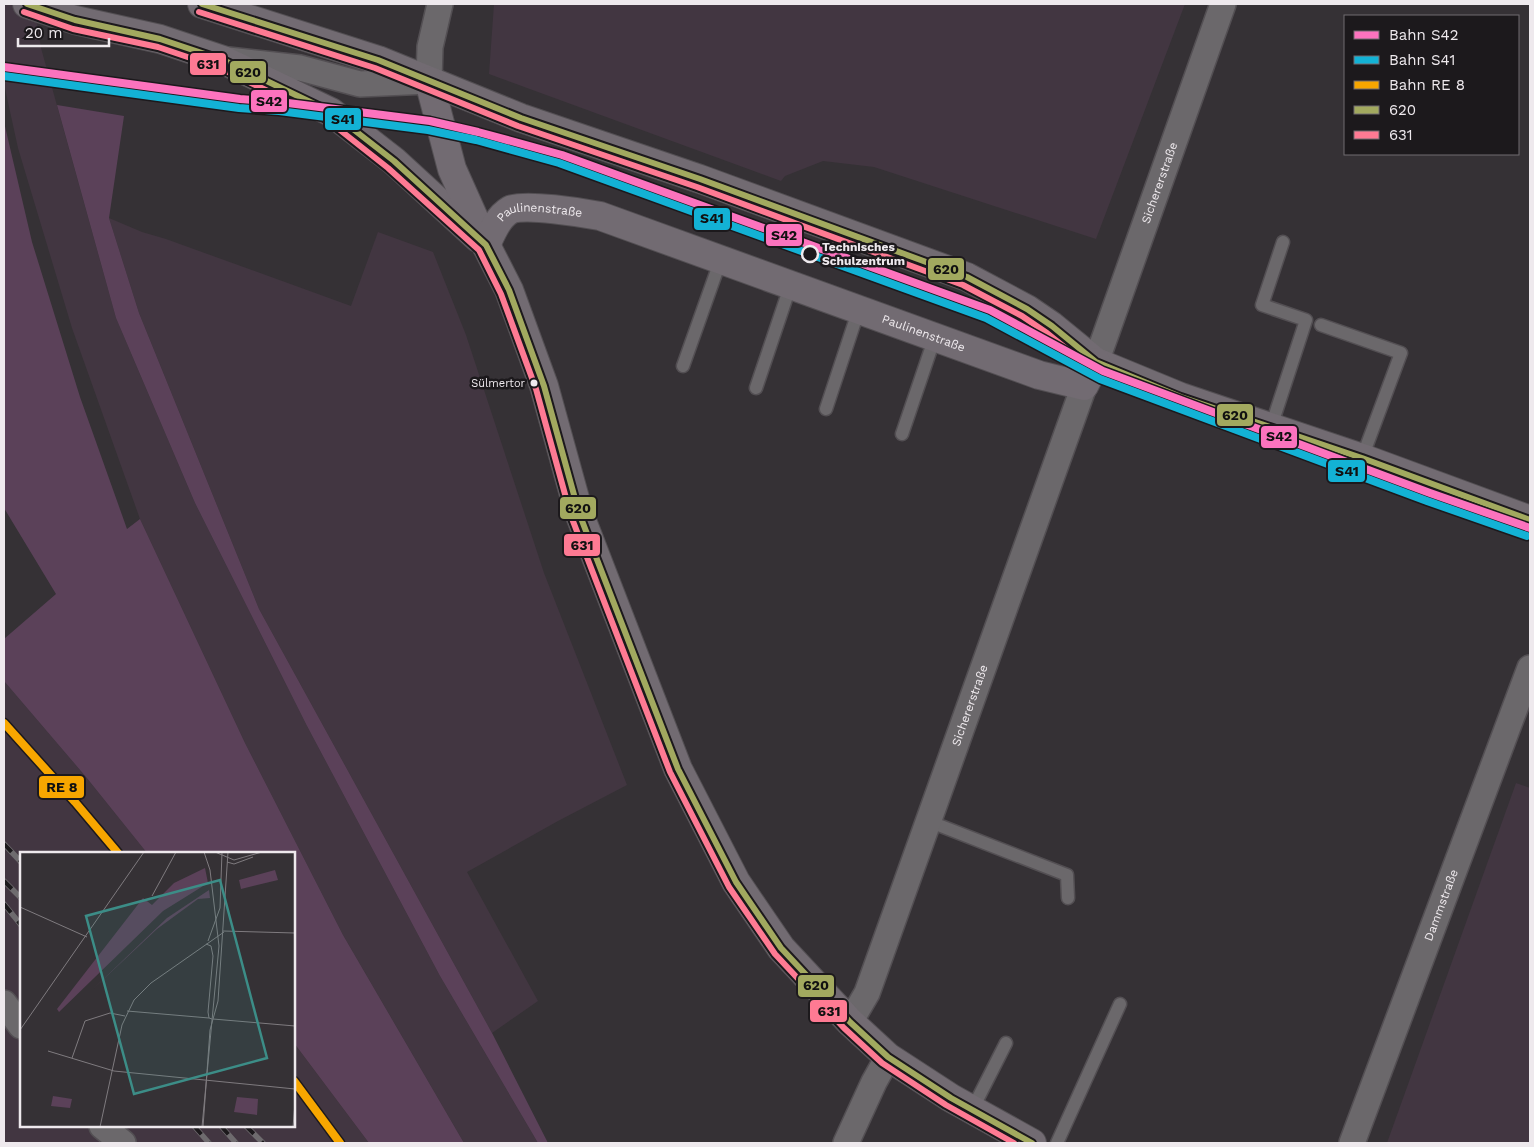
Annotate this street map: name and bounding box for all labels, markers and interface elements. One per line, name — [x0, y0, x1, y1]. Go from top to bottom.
scale bar — [18, 15, 109, 47]
legend — [1344, 15, 1519, 155]
text: 20 m — [25, 24, 63, 42]
text: Bahn S42 — [1389, 26, 1459, 44]
text: Bahn S41 — [1389, 51, 1455, 69]
line badge: 631 — [189, 52, 227, 76]
text: 631 — [197, 56, 219, 72]
line badge: 620 — [229, 60, 267, 84]
text: 620 — [235, 64, 261, 80]
text: Bahn RE 8 — [1389, 76, 1465, 94]
line badge: S42 — [250, 89, 288, 113]
text: S42 — [256, 93, 282, 109]
text: 620 — [1389, 101, 1416, 119]
line badge: S41 — [324, 107, 362, 131]
text: S41 — [331, 111, 355, 127]
text: 631 — [1389, 126, 1413, 144]
street label: Sichererstraße — [1139, 140, 1180, 226]
street label: Paulinenstraße — [494, 201, 583, 225]
line badge: S41 — [693, 207, 731, 231]
text: S41 — [700, 210, 724, 226]
line badge: S42 — [765, 223, 803, 247]
text: S42 — [771, 227, 797, 243]
place label: Technisches Schulzentrum — [822, 240, 905, 268]
marker: Technisches Schulzentrum — [801, 245, 819, 263]
line badge: 620 — [927, 257, 965, 281]
text: 620 — [933, 261, 959, 277]
street label: Paulinenstraße — [880, 312, 967, 355]
place label: Sülmertor — [471, 377, 526, 390]
marker: Sülmertor — [529, 378, 539, 388]
line badge: 620 — [1216, 403, 1254, 427]
text: 620 — [1222, 407, 1248, 423]
line badge: S42 — [1260, 425, 1298, 449]
text: S42 — [1266, 428, 1292, 444]
line badge: S41 — [1327, 459, 1366, 483]
text: S41 — [1335, 463, 1359, 479]
line badge: 620 — [559, 496, 597, 520]
text: 620 — [565, 500, 591, 516]
line badge: 631 — [563, 533, 601, 557]
text: 631 — [571, 537, 593, 553]
street label: Sichererstraße — [949, 663, 991, 748]
line badge: RE 8 — [38, 775, 85, 799]
text: RE 8 — [46, 779, 78, 795]
inset map — [20, 852, 295, 1127]
street label: Dammstraße — [1421, 867, 1461, 943]
line badge: 620 — [797, 974, 835, 998]
text: 620 — [803, 977, 829, 993]
line badge: 631 — [809, 999, 848, 1023]
text: 631 — [818, 1003, 840, 1019]

